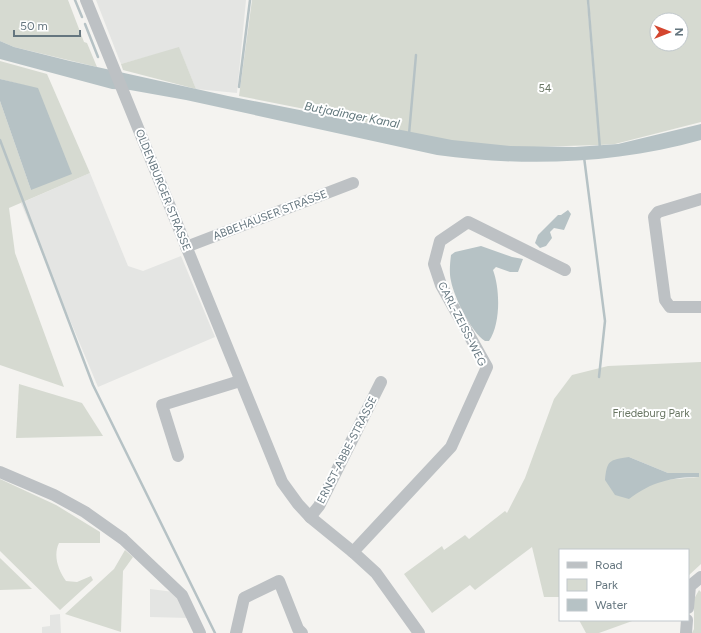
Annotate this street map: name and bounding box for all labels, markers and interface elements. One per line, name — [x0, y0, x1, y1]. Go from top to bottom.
scale bar — [14, 12, 80, 38]
north arrow — [649, 12, 689, 52]
text: 50 m — [20, 19, 48, 33]
text: N — [672, 28, 685, 36]
park label: 54 — [538, 82, 552, 95]
water label: Butjadinger Kanal — [303, 99, 401, 131]
street label: OLDENBURGER STRASSE — [133, 127, 193, 253]
street label: ABBEHAUSER STRASSE — [211, 187, 329, 243]
street label: CARL-ZEISS-WEG — [435, 280, 489, 368]
street label: ERNST-ABBE-STRASSE — [314, 394, 380, 506]
park label: Friedeburg Park — [613, 407, 690, 420]
legend — [559, 549, 689, 621]
text: Road — [595, 558, 623, 572]
text: Park — [595, 578, 618, 592]
text: Water — [595, 598, 627, 612]

